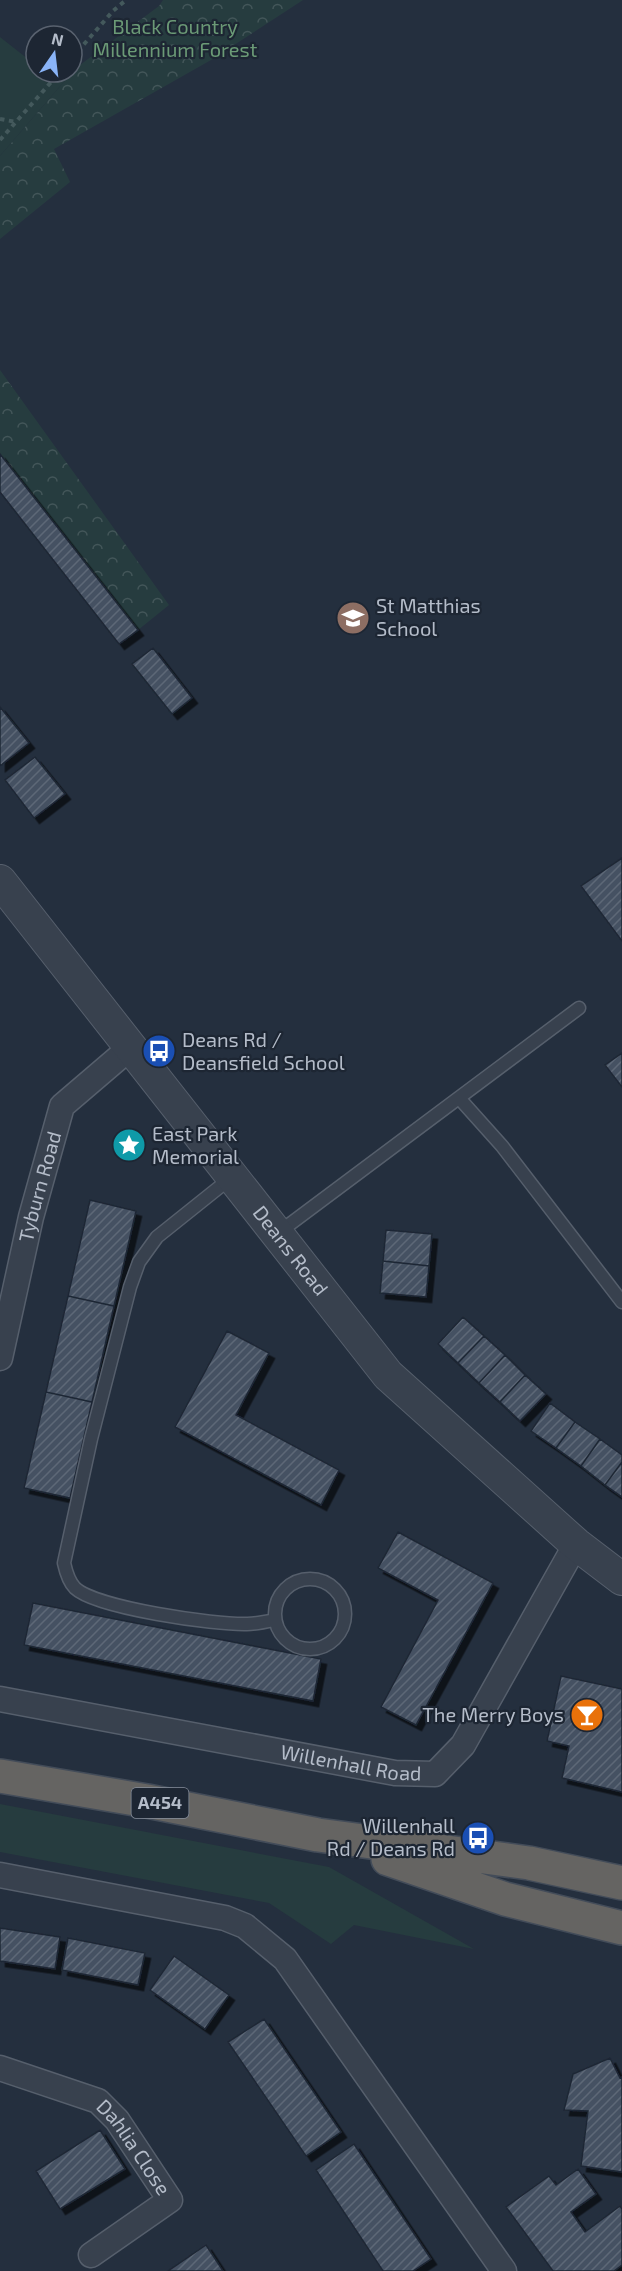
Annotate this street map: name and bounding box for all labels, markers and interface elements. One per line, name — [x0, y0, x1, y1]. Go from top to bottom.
park label: Black Country Millennium Forest — [93, 14, 258, 61]
north arrow — [24, 24, 84, 84]
text: N — [50, 28, 66, 50]
place label: St Matthias School — [376, 593, 481, 640]
school or university icon: St Matthias School — [335, 600, 371, 636]
place label: Deans Rd / Deansfield School — [182, 1027, 345, 1074]
bus stop icon: Deans Rd / Deansfield School — [141, 1033, 177, 1069]
place label: East Park Memorial — [152, 1121, 239, 1168]
place icon: East Park Memorial — [111, 1127, 147, 1163]
street label: Tyburn Road — [13, 1128, 65, 1244]
street label: Deans Road — [248, 1200, 334, 1300]
bar icon: The Merry Boys — [569, 1697, 605, 1733]
place label: The Merry Boys — [422, 1702, 564, 1726]
street label: Willenhall Road — [279, 1739, 422, 1785]
road number: A454 — [132, 1788, 188, 1818]
place label: Willenhall Rd / Deans Rd — [327, 1813, 455, 1860]
bus stop icon: Willenhall Rd / Deans Rd — [460, 1820, 496, 1856]
street label: Dahlia Close — [92, 2094, 176, 2199]

